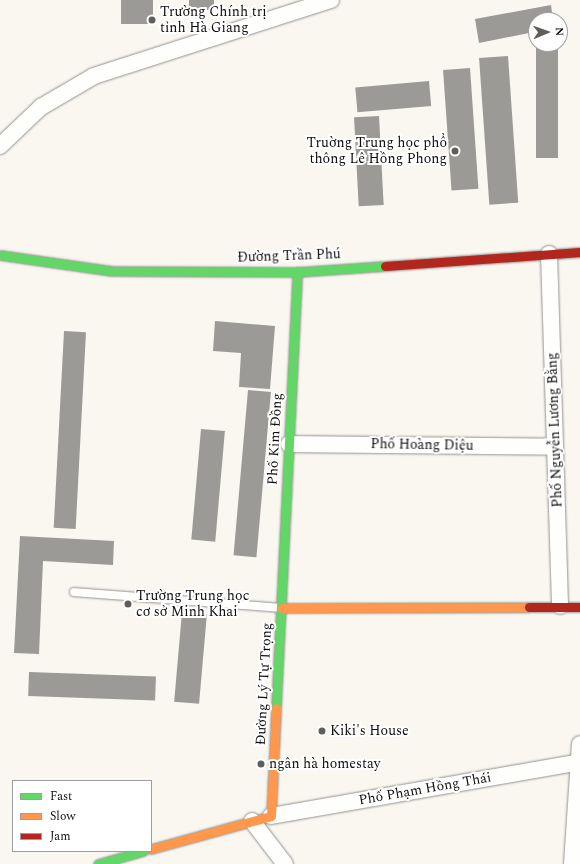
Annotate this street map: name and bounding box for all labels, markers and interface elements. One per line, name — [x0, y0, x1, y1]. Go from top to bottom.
place label: Trường Chính trị tỉnh Hà Giang — [160, 4, 267, 36]
north arrow — [528, 12, 568, 52]
marker: Trường Chính trị tỉnh Hà Giang — [147, 15, 157, 25]
text: N — [551, 27, 568, 36]
place label: Truờng Trung học phổ thông Lê Hồng Phong — [307, 135, 447, 168]
marker: Truờng Trung học phổ thông Lê Hồng Phong — [450, 146, 460, 156]
street label: Đường Trần Phú — [237, 246, 341, 266]
street label: Phố Nguyễn Lương Bằng — [544, 352, 566, 508]
street label: Phố Kim Đồng — [264, 393, 286, 485]
street label: Phố Hoàng Diệu — [370, 436, 474, 454]
place label: Trường Trung học cơ sở Minh Khai — [136, 588, 249, 620]
marker: Trường Trung học cơ sở Minh Khai — [123, 599, 133, 609]
street label: Đường Lý Tự Trọng — [252, 622, 276, 746]
place label: Kiki's House — [330, 723, 409, 739]
marker: Kiki's House — [317, 726, 327, 736]
place label: ngân hà homestay — [269, 756, 380, 772]
marker: ngân hà homestay — [256, 759, 266, 769]
street label: Phố Phạm Hồng Thái — [357, 769, 493, 809]
legend — [12, 780, 152, 852]
text: Fast — [50, 787, 72, 806]
text: Slow — [50, 807, 75, 826]
text: Jam — [50, 827, 71, 846]

